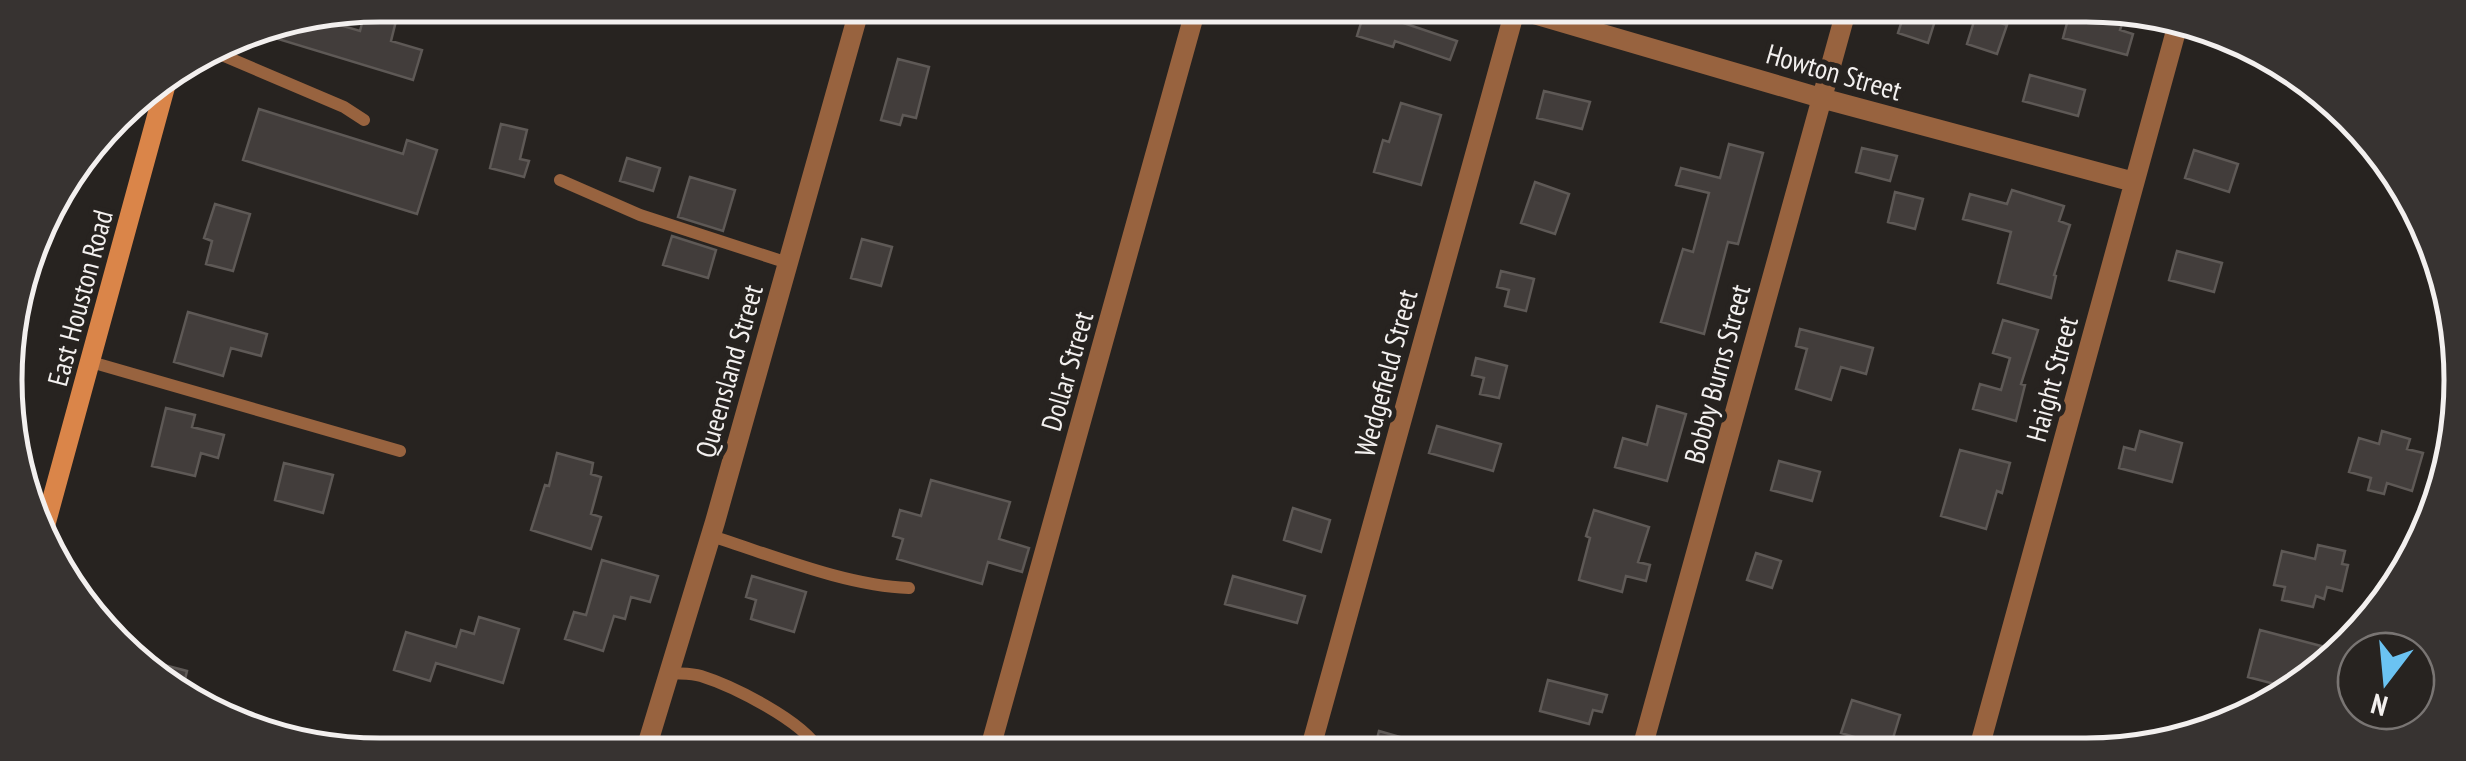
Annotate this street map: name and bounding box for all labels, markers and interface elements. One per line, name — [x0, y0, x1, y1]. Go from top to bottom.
street label: Howton Street — [1762, 35, 1906, 109]
street label: East Houston Road — [38, 206, 121, 390]
street label: Queensland Street — [686, 280, 771, 462]
street label: Bobby Burns Street — [1675, 280, 1758, 467]
street label: Wedgefield Street — [1345, 285, 1426, 460]
street label: Dollar Street — [1032, 307, 1101, 435]
street label: Haight Street — [2017, 312, 2086, 446]
north arrow — [2336, 631, 2436, 731]
text: N — [2367, 686, 2391, 725]

